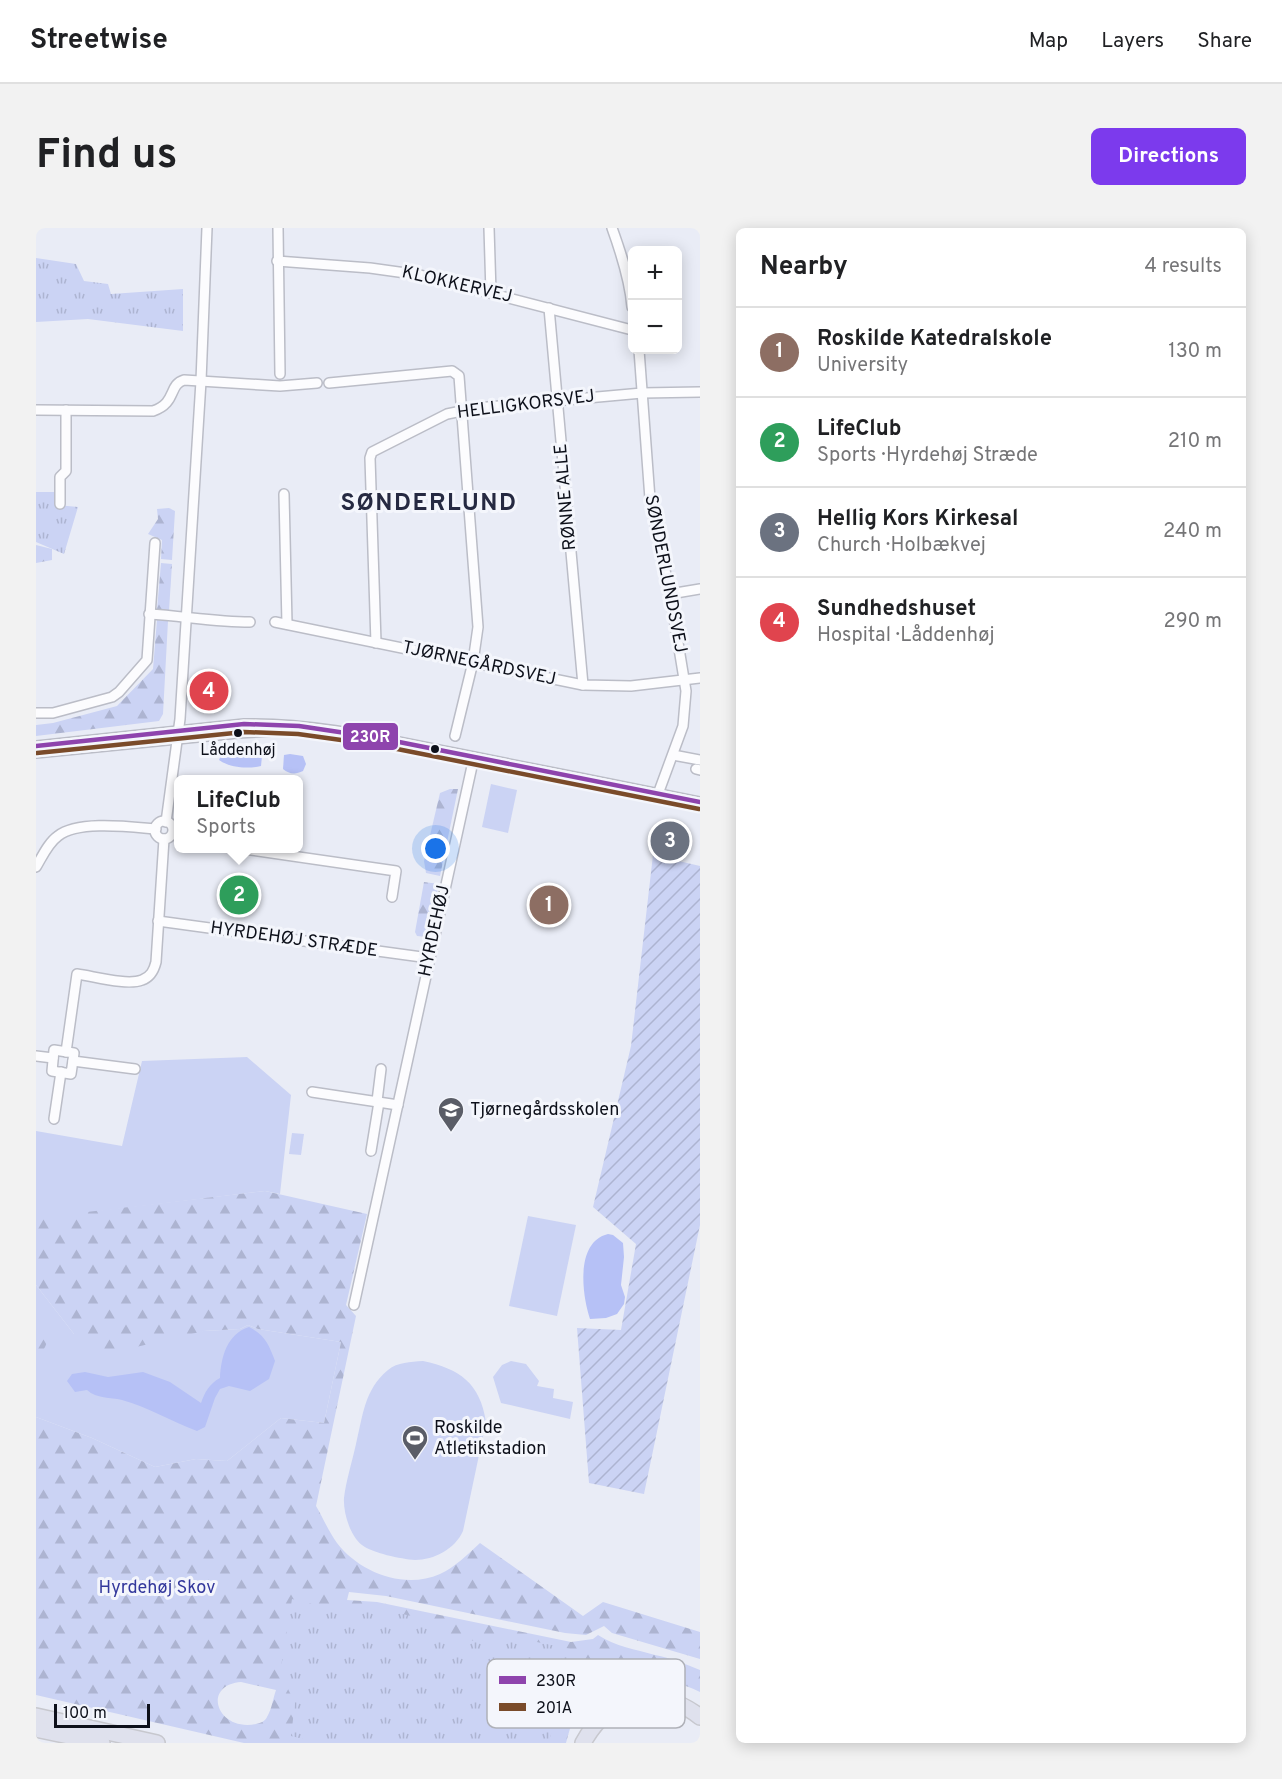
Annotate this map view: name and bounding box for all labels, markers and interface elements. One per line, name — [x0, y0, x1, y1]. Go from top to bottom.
text: Streetwise — [30, 23, 168, 59]
text: Map — [1029, 28, 1068, 55]
text: Layers — [1101, 28, 1164, 55]
text: Share — [1197, 28, 1252, 55]
button: Directions — [1091, 128, 1246, 185]
text: Find us — [36, 130, 177, 183]
map controls — [628, 246, 682, 354]
button: + — [628, 246, 682, 300]
text: Nearby — [760, 251, 848, 284]
text: 4 results — [1145, 254, 1222, 280]
street label: KLOKKERVEJ — [400, 261, 514, 309]
button: − — [628, 300, 682, 354]
text: Roskilde Katedralskole — [817, 326, 1052, 353]
text: 1 — [776, 339, 784, 365]
text: 130 m — [1168, 339, 1222, 365]
text: University — [817, 353, 908, 379]
street label: HELLIGKORSVEJ — [456, 385, 596, 425]
text: LifeClub — [817, 416, 901, 443]
text: 2 — [773, 429, 786, 455]
text: 210 m — [1168, 429, 1222, 455]
street label: RØNNE ALLE — [550, 443, 582, 551]
text: Sports · Hyrdehøj Stræde — [817, 443, 1038, 469]
district label: SØNDERLUND — [340, 489, 518, 519]
street label: SØNDERLUNDSVEJ — [638, 493, 692, 655]
text: Hellig Kors Kirkesal — [817, 506, 1019, 533]
text: 3 — [774, 519, 786, 545]
text: 240 m — [1163, 519, 1222, 545]
text: Church · Holbækvej — [817, 533, 986, 559]
text: Sundhedshuset — [817, 596, 976, 623]
text: 4 — [773, 609, 786, 635]
text: 290 m — [1164, 609, 1222, 635]
text: Hospital · Låddenhøj — [817, 623, 994, 649]
street label: TJØRNEGÅRDSVEJ — [400, 636, 558, 692]
pin: 4 — [190, 668, 228, 714]
line badge: 230R — [342, 722, 399, 751]
marker: Låddenhøj — [232, 727, 244, 739]
text: 230R — [350, 728, 390, 748]
place label: Låddenhøj — [200, 741, 276, 761]
unlabelled marker — [429, 743, 441, 755]
popup — [174, 775, 303, 853]
text: LifeClub — [196, 788, 281, 815]
text: Sports — [196, 815, 256, 841]
pin: 3 — [650, 818, 690, 864]
your location — [421, 834, 450, 863]
pin: 2 — [220, 872, 258, 918]
pin: 1 — [530, 882, 568, 928]
street label: HYRDEHØJ — [414, 883, 456, 979]
street label: HYRDEHØJ STRÆDE — [209, 917, 379, 963]
school or university icon: Tjørnegårdsskolen — [436, 1095, 466, 1133]
place label: Tjørnegårdsskolen — [470, 1099, 619, 1122]
place label: Roskilde Atletikstadion — [434, 1417, 546, 1461]
sports icon: Roskilde Atletikstadion — [400, 1423, 430, 1461]
park label: Hyrdehøj Skov — [99, 1577, 215, 1600]
legend — [487, 1659, 685, 1728]
text: 230R — [536, 1672, 576, 1692]
text: 201A — [536, 1699, 573, 1719]
scale bar — [54, 1701, 150, 1728]
text: 100 m — [63, 1704, 107, 1724]

